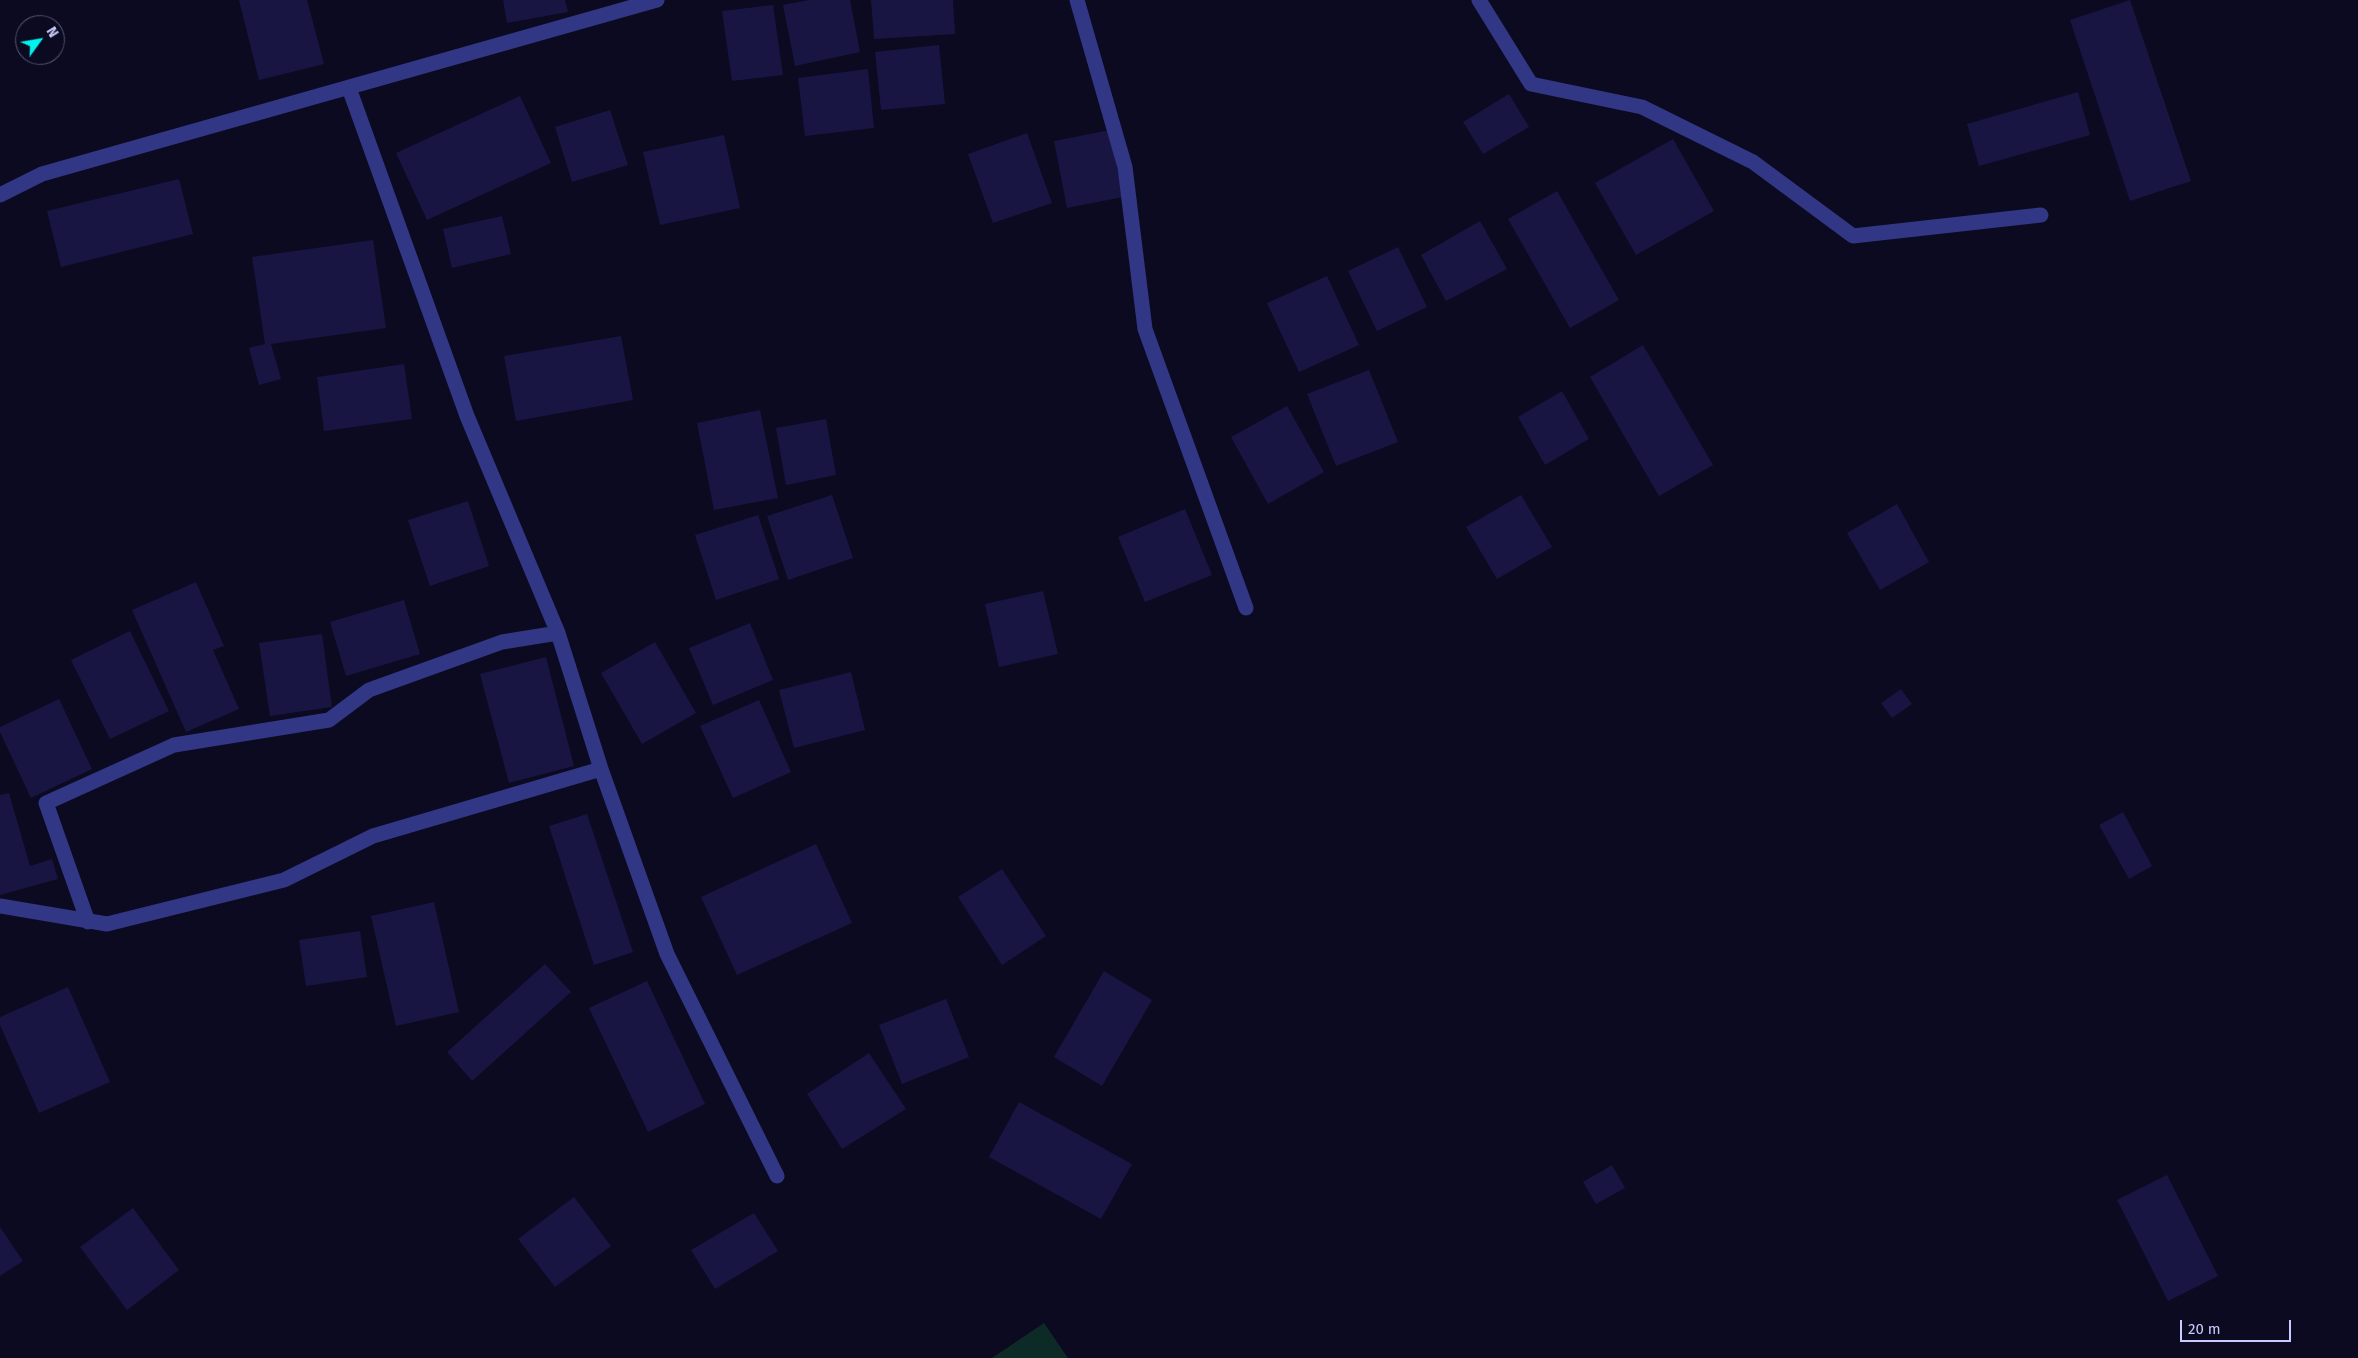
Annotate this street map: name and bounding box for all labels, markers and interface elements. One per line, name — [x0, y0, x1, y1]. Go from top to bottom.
north arrow — [15, 15, 65, 65]
text: N — [43, 24, 62, 41]
scale bar — [2183, 1310, 2294, 1342]
text: 20 m — [2188, 1320, 2221, 1338]

